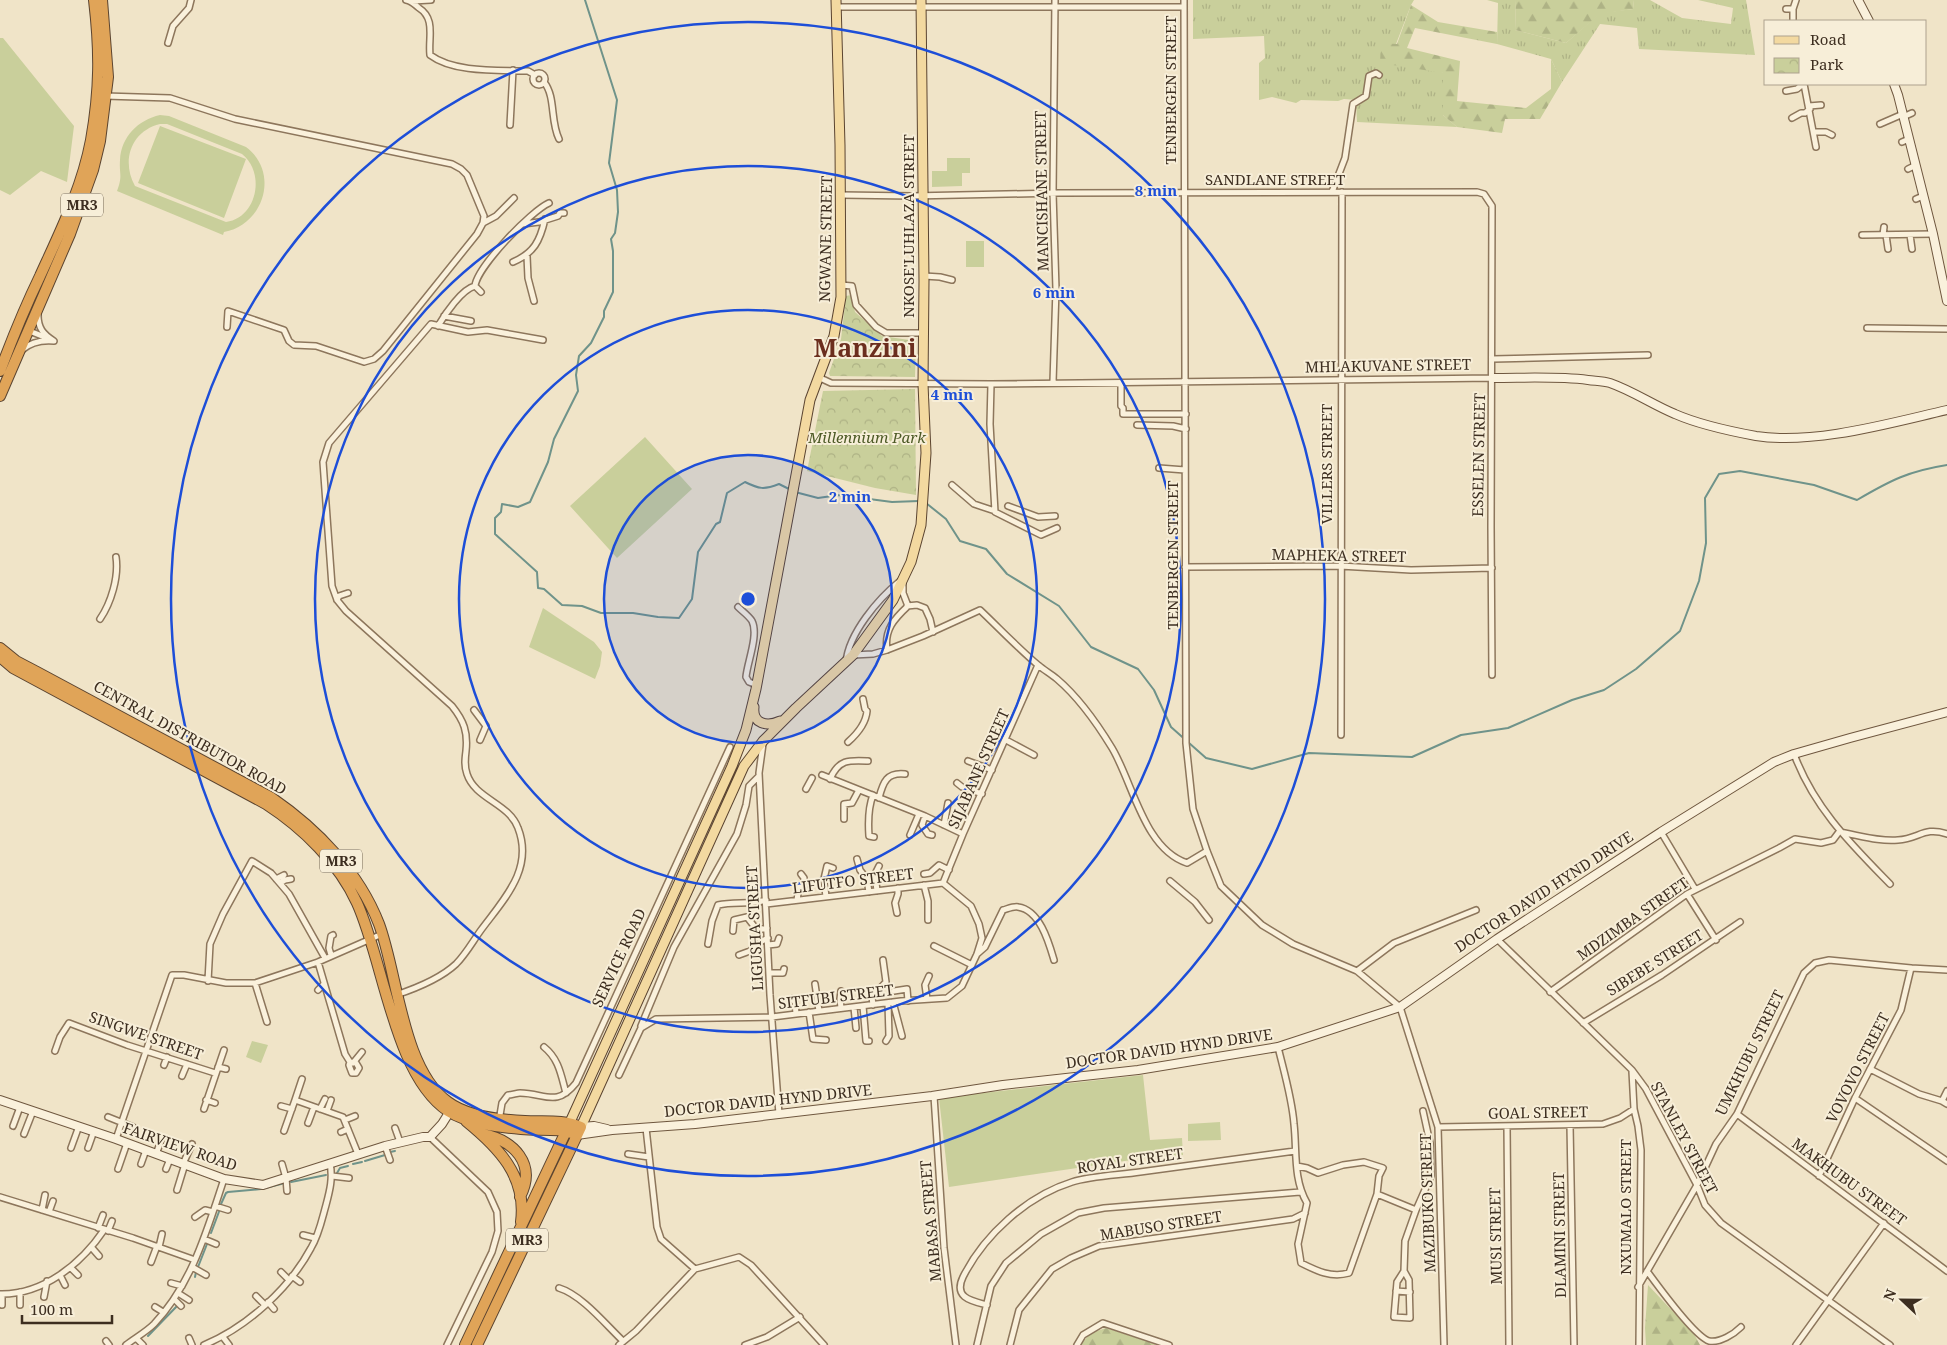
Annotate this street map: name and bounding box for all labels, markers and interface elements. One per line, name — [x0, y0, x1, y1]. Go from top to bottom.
street label: TENBERGEN STREET — [1160, 16, 1180, 164]
legend — [1764, 20, 1927, 85]
text: Road — [1810, 29, 1846, 49]
text: Park — [1810, 54, 1844, 74]
street label: MANCISHANE STREET — [1030, 110, 1052, 272]
street label: NKOSE'LUHLAZA STREET — [898, 134, 918, 318]
street label: SANDLANE STREET — [1205, 169, 1345, 189]
street label: NGWANE STREET — [814, 176, 836, 302]
text: 8 min — [1135, 180, 1177, 200]
road number: MR3 — [61, 194, 103, 216]
text: 6 min — [1033, 282, 1075, 302]
district label: Manzini — [814, 330, 917, 364]
street label: MHLAKUVANE STREET — [1305, 354, 1471, 376]
text: 4 min — [931, 384, 973, 404]
street label: ESSELEN STREET — [1467, 393, 1489, 517]
street label: VILLERS STREET — [1316, 404, 1336, 524]
park label: Millennium Park — [807, 427, 926, 447]
street label: TENBERGEN STREET — [1162, 481, 1182, 629]
text: 2 min — [829, 486, 871, 506]
street label: MAPHEKA STREET — [1272, 544, 1407, 566]
centre of rings — [739, 590, 757, 608]
street label: CENTRAL DISTRIBUTOR ROAD — [90, 676, 291, 799]
street label: SIJABANE STREET — [943, 706, 1013, 832]
street label: DOCTOR DAVID HYND DRIVE — [1451, 826, 1636, 956]
road number: MR3 — [320, 849, 362, 872]
street label: LIFUTFO STREET — [791, 863, 915, 897]
street label: LIGUSHA STREET — [741, 865, 767, 991]
street label: MDZIMBA STREET — [1573, 872, 1692, 964]
street label: SERVICE ROAD — [586, 905, 650, 1010]
street label: SIBEBE STREET — [1602, 924, 1707, 1000]
street label: SITFUBI STREET — [777, 979, 895, 1013]
street label: UMKHUBU STREET — [1710, 987, 1788, 1119]
street label: SINGWE STREET — [87, 1006, 206, 1064]
street label: VOVOVO STREET — [1821, 1009, 1893, 1126]
street label: DOCTOR DAVID HYND DRIVE — [1064, 1024, 1274, 1072]
street label: STANLEY STREET — [1647, 1078, 1723, 1197]
street label: DOCTOR DAVID HYND DRIVE — [663, 1079, 873, 1121]
street label: GOAL STREET — [1488, 1101, 1588, 1123]
street label: FAIRVIEW ROAD — [121, 1117, 240, 1175]
street label: MAZIBUKO STREET — [1415, 1133, 1439, 1273]
street label: MAKHUBU STREET — [1788, 1133, 1911, 1230]
street label: NXUMALO STREET — [1615, 1139, 1635, 1275]
street label: ROYAL STREET — [1075, 1143, 1184, 1177]
street label: MABASA STREET — [915, 1160, 945, 1283]
street label: DLAMINI STREET — [1548, 1172, 1570, 1298]
street label: MUSI STREET — [1484, 1187, 1506, 1285]
street label: MABUSO STREET — [1098, 1206, 1223, 1245]
road number: MR3 — [506, 1228, 548, 1252]
north arrow — [1877, 1275, 1927, 1325]
text: N — [1879, 1286, 1900, 1304]
scale bar — [22, 1292, 112, 1324]
text: 100 m — [30, 1299, 73, 1319]

